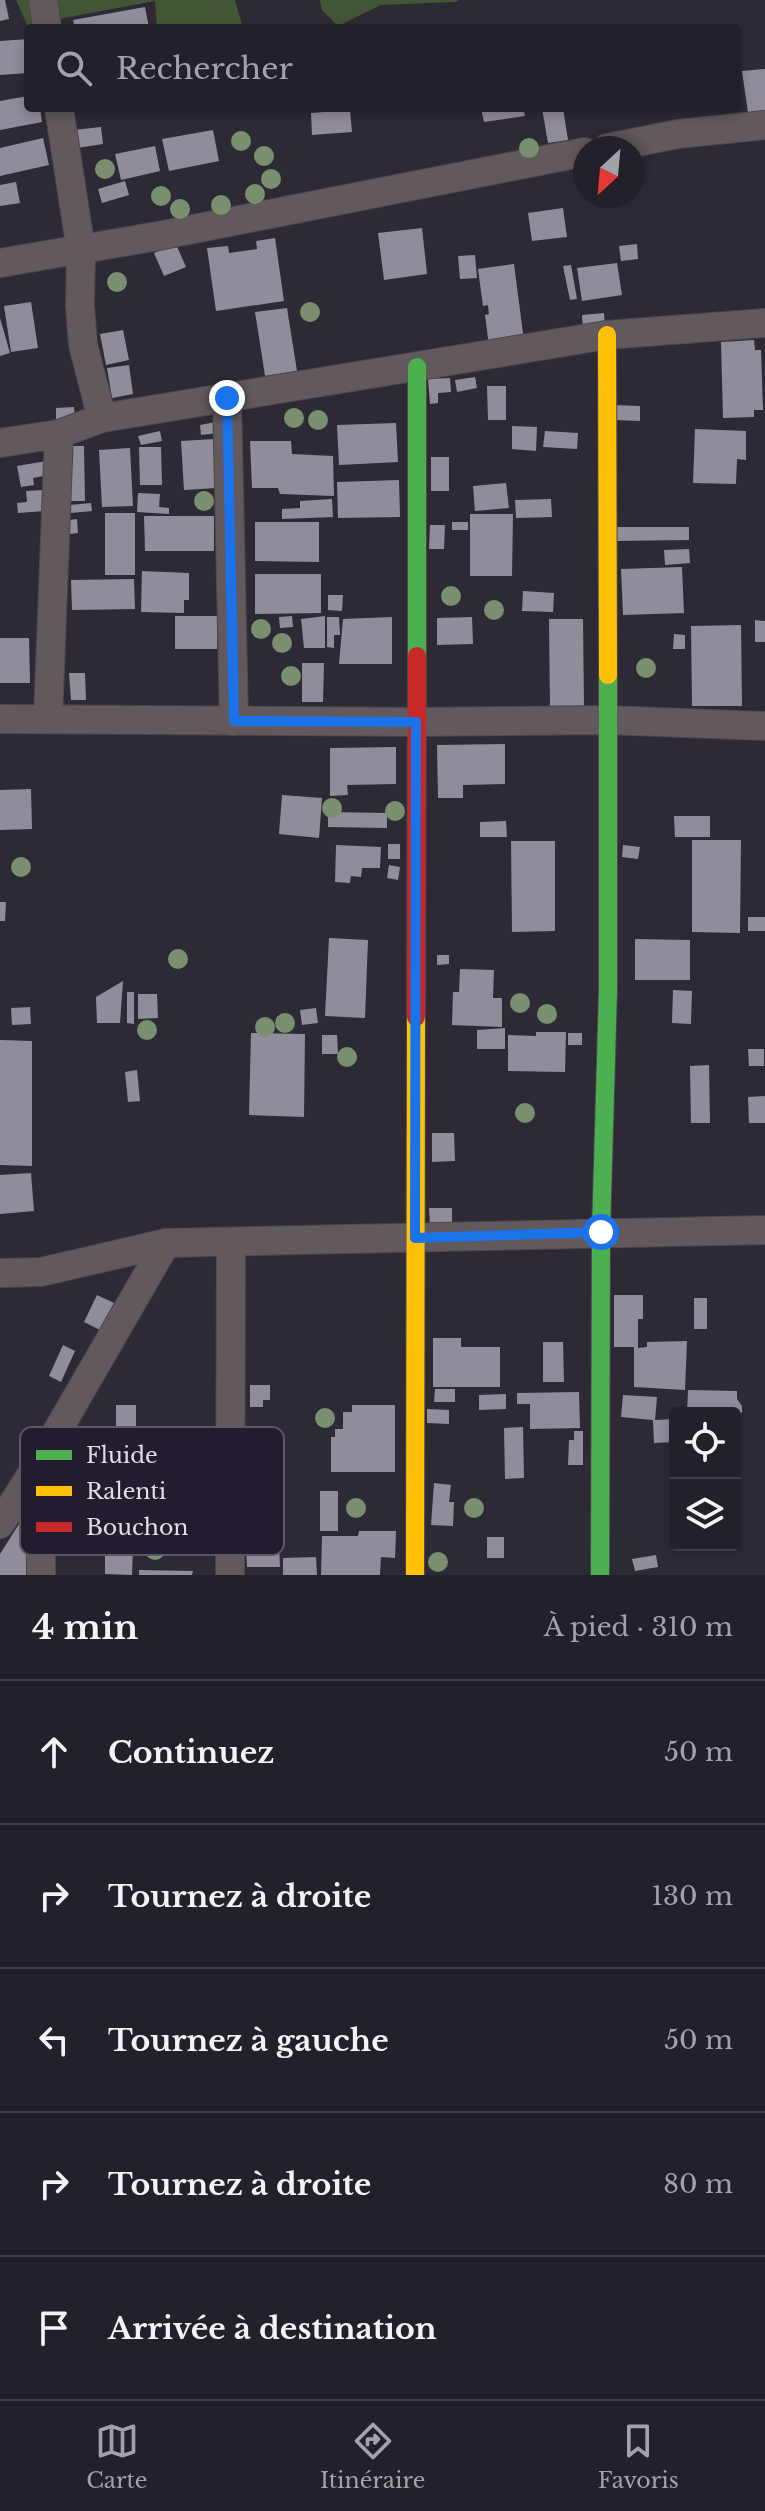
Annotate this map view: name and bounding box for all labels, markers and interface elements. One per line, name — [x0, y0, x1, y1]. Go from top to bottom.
search box — [24, 24, 741, 112]
icon: search — [52, 46, 96, 90]
text: Rechercher — [116, 50, 293, 87]
north arrow — [573, 136, 645, 208]
route end — [209, 380, 245, 416]
route start — [583, 1214, 619, 1250]
map controls — [669, 1407, 741, 1551]
button: locate — [669, 1407, 741, 1479]
legend — [20, 1427, 284, 1555]
text: Fluide — [86, 1442, 158, 1469]
text: Ralenti — [86, 1478, 167, 1505]
button: layers — [669, 1479, 741, 1551]
text: Bouchon — [86, 1514, 188, 1541]
text: 4 min — [32, 1606, 138, 1648]
text: À pied · 310 m — [544, 1611, 733, 1643]
icon: ahead — [32, 1730, 76, 1774]
text: Continuez — [108, 1734, 274, 1771]
text: 50 m — [664, 1736, 733, 1768]
icon: right — [32, 1874, 76, 1918]
text: Tournez à droite — [108, 1878, 371, 1915]
text: 130 m — [651, 1880, 733, 1912]
icon: left — [32, 2018, 76, 2062]
text: Tournez à gauche — [108, 2022, 389, 2059]
text: 50 m — [664, 2024, 733, 2056]
icon: right — [32, 2162, 76, 2206]
text: Tournez à droite — [108, 2166, 371, 2203]
text: 80 m — [663, 2168, 733, 2200]
icon: arrive — [32, 2306, 76, 2350]
text: Arrivée à destination — [108, 2310, 437, 2347]
tab: Carte — [86, 2419, 147, 2494]
tab: Itinéraire — [320, 2419, 425, 2494]
tab: Favoris — [598, 2419, 679, 2494]

